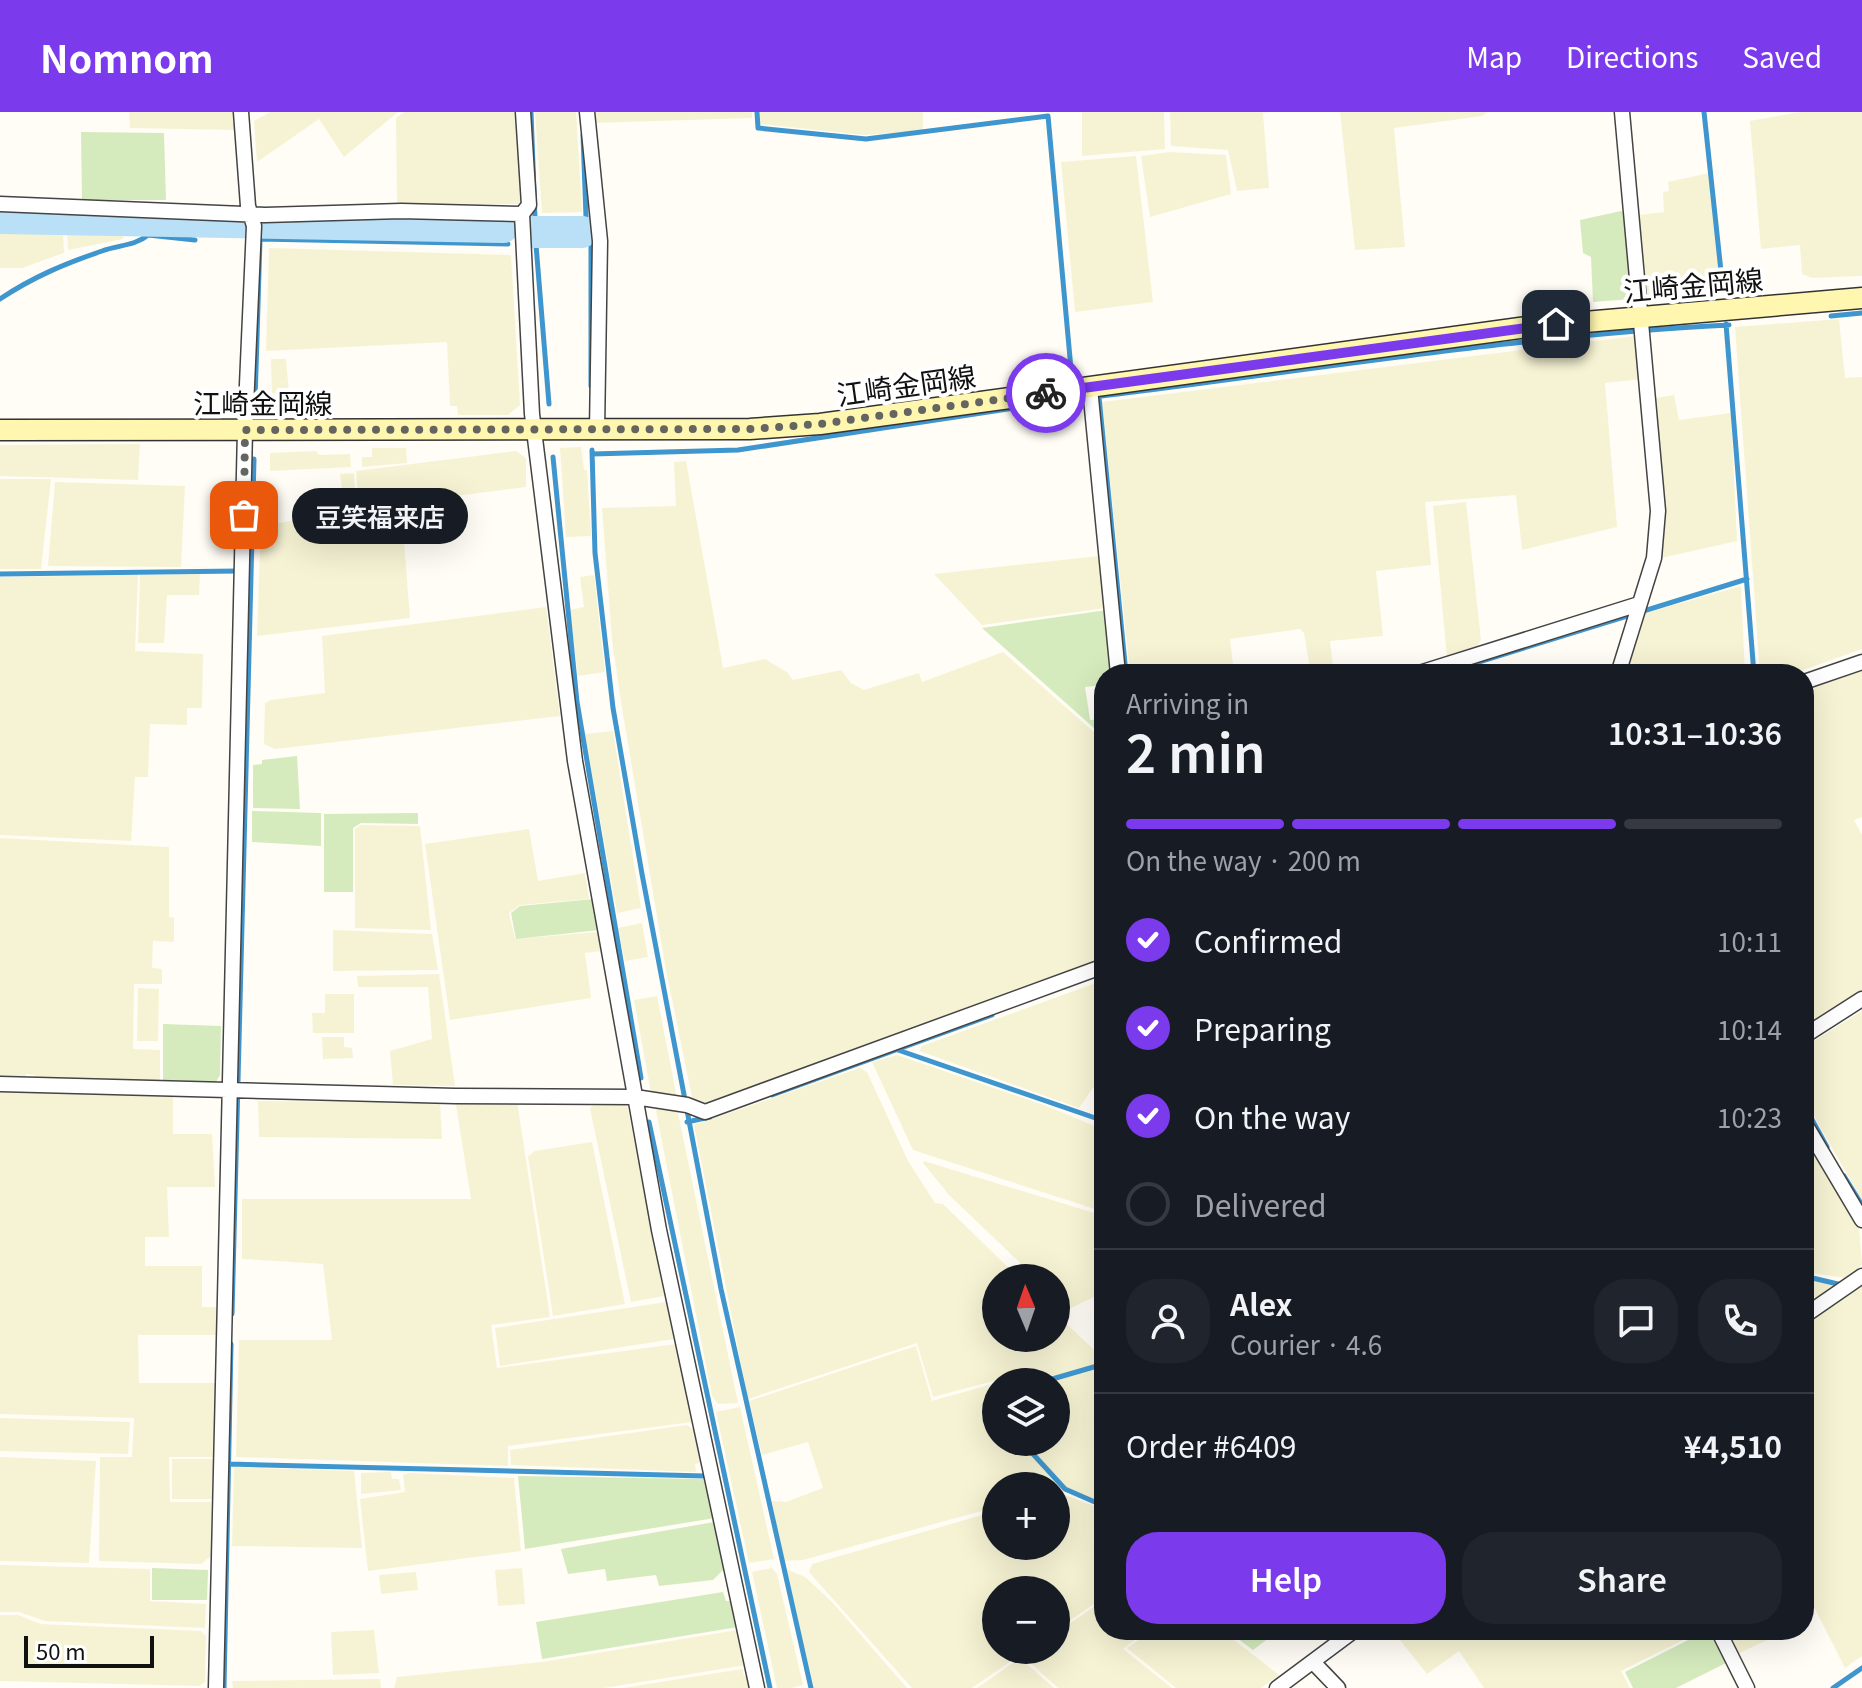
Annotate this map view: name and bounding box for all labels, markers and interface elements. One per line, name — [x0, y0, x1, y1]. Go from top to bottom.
text: Nomnom — [40, 29, 214, 84]
text: Map — [1466, 36, 1522, 76]
text: Directions — [1566, 36, 1698, 76]
text: Saved — [1742, 36, 1822, 76]
street label: 江崎金岡線 — [1622, 258, 1764, 310]
pin — [1522, 290, 1590, 358]
icon: home — [1534, 302, 1578, 346]
courier — [1006, 353, 1086, 433]
street label: 江崎金岡線 — [834, 354, 978, 414]
icon: bike — [1024, 371, 1068, 415]
street label: 江崎金岡線 — [193, 382, 333, 422]
pin — [210, 481, 278, 549]
callout: 豆笑福来店 — [292, 487, 468, 543]
icon: bag — [222, 493, 266, 537]
text: 豆笑福来店 — [315, 497, 445, 534]
text: Arriving in — [1126, 684, 1249, 721]
text: 10:31–10:36 — [1608, 710, 1782, 754]
text: 2 min — [1126, 713, 1266, 788]
text: On the way · 200 m — [1126, 841, 1361, 878]
icon: check — [1126, 918, 1170, 962]
text: Confirmed — [1194, 918, 1342, 962]
text: 10:11 — [1717, 922, 1782, 959]
icon: check — [1126, 1006, 1170, 1050]
text: Preparing — [1194, 1006, 1331, 1050]
text: 10:14 — [1717, 1010, 1782, 1047]
icon: check — [1126, 1094, 1170, 1138]
text: On the way — [1194, 1094, 1350, 1138]
text: 10:23 — [1717, 1098, 1782, 1135]
text: Delivered — [1194, 1182, 1327, 1226]
north arrow — [982, 1264, 1070, 1352]
map controls — [982, 1264, 1070, 1664]
button: person — [1126, 1279, 1210, 1363]
button: chat — [1594, 1279, 1678, 1363]
button: phone — [1698, 1279, 1782, 1363]
text: Alex — [1230, 1281, 1292, 1325]
text: Courier · 4.6 — [1230, 1325, 1382, 1362]
button: layers — [982, 1368, 1070, 1456]
text: Order #6409 — [1126, 1423, 1296, 1467]
text: ¥4,510 — [1684, 1423, 1782, 1467]
button: + — [982, 1472, 1070, 1560]
button: Help — [1126, 1532, 1446, 1624]
button: Share — [1462, 1532, 1782, 1624]
button: − — [982, 1576, 1070, 1664]
scale bar — [24, 1632, 154, 1668]
text: 50 m — [36, 1634, 86, 1666]

